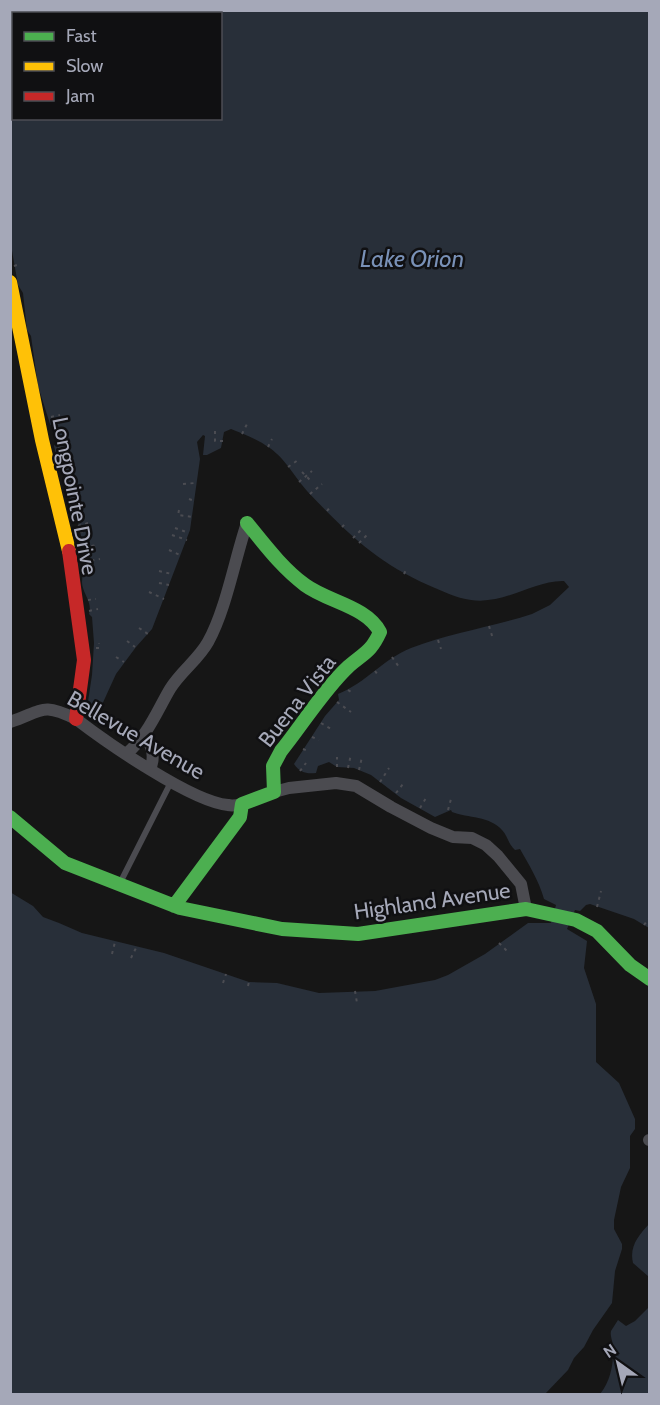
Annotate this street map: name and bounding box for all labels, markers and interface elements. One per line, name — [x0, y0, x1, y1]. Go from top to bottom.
legend — [12, 12, 222, 120]
text: Fast — [66, 25, 97, 47]
text: Slow — [66, 55, 103, 77]
text: Jam — [65, 85, 95, 107]
water label: Lake Orion — [360, 244, 464, 273]
street label: Longpointe Drive — [46, 415, 104, 577]
street label: Buena Vista — [253, 649, 342, 753]
street label: Bellevue Avenue — [62, 685, 210, 785]
street label: Highland Avenue — [352, 877, 512, 925]
north arrow — [588, 1333, 648, 1393]
text: N — [600, 1340, 620, 1362]

